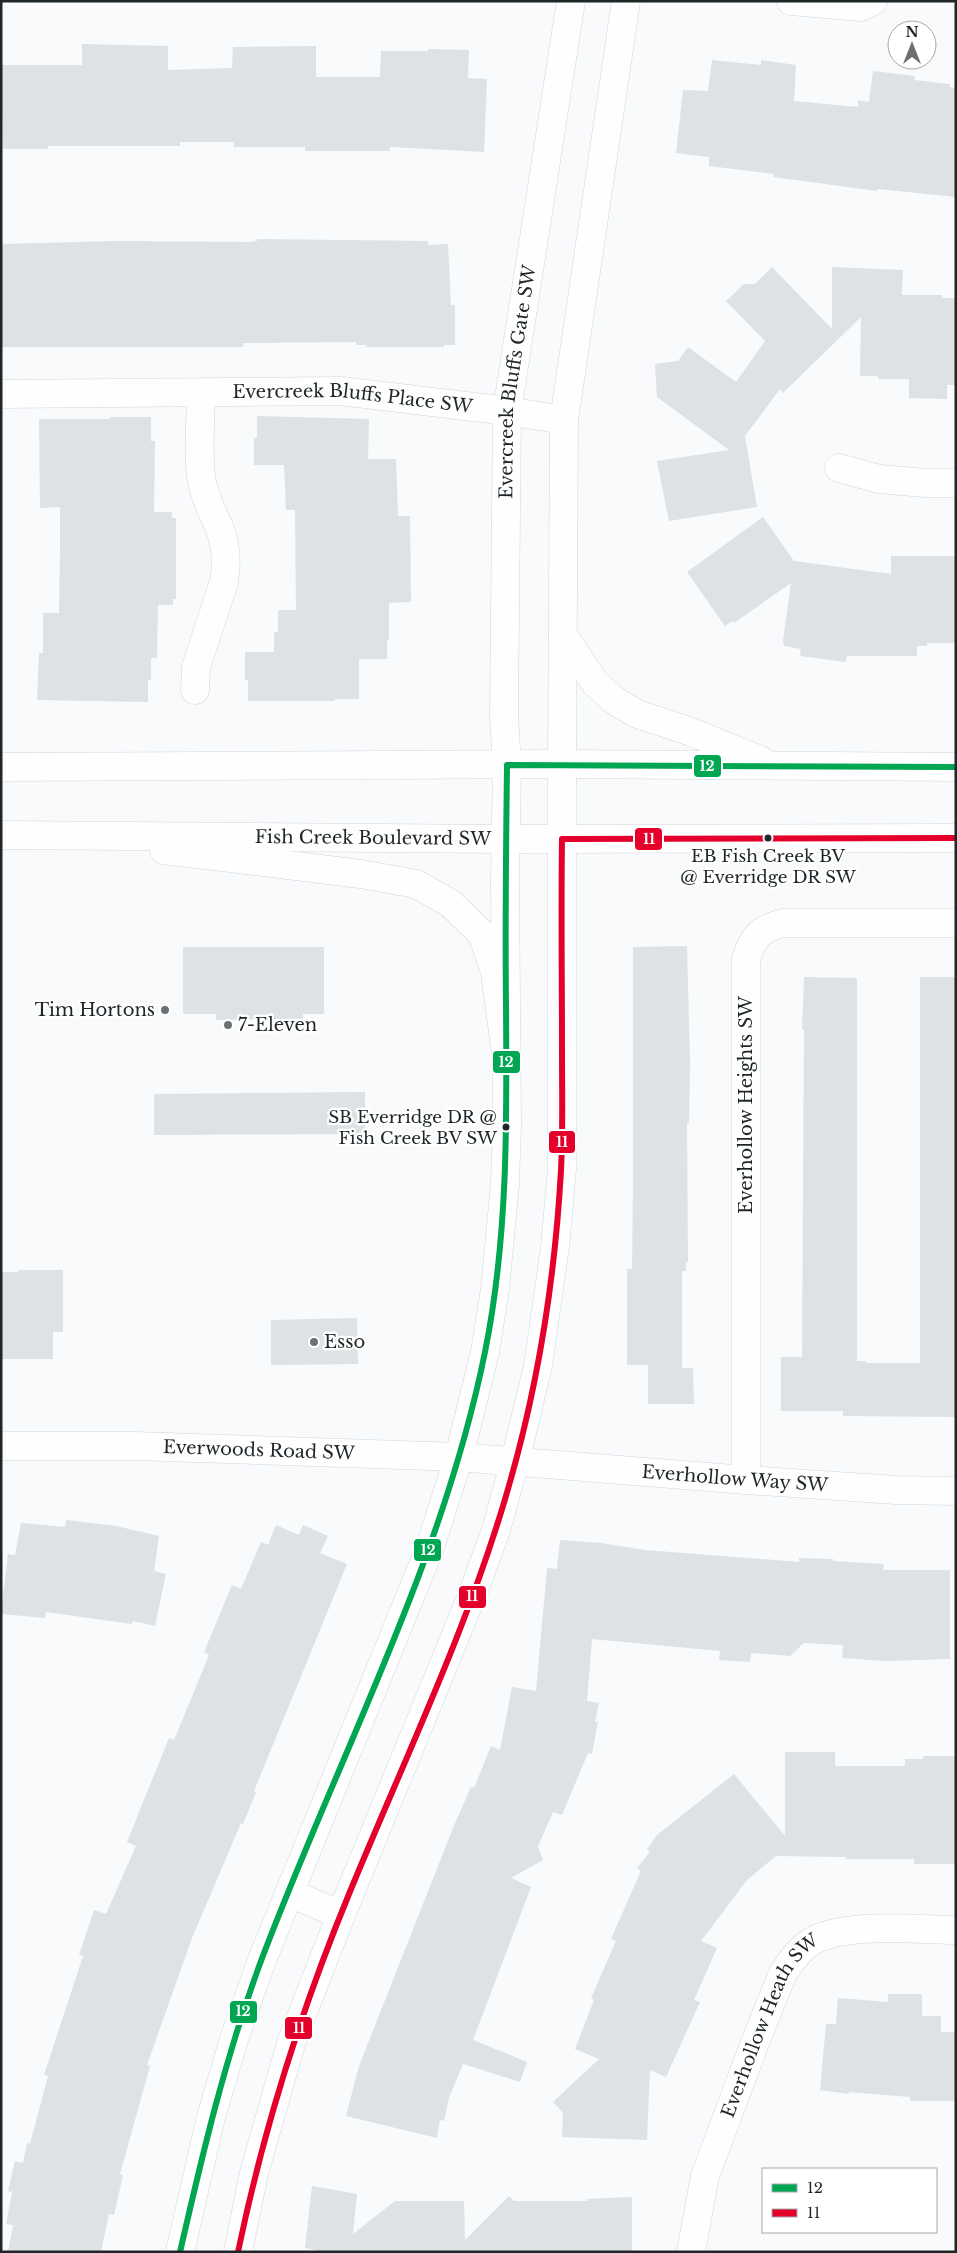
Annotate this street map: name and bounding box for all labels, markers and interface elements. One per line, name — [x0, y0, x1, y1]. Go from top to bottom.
north arrow — [887, 20, 937, 70]
text: N — [905, 23, 919, 41]
street label: Evercreek Bluffs Gate SW — [495, 263, 541, 499]
street label: Evercreek Bluffs Place SW — [232, 380, 475, 418]
line badge: 12 — [693, 754, 722, 778]
text: 12 — [699, 757, 715, 775]
street label: Fish Creek Boulevard SW — [255, 826, 492, 850]
line badge: 11 — [634, 827, 663, 851]
text: 11 — [643, 830, 655, 848]
marker: EB Fish Creek BV @ Everridge DR SW — [763, 833, 773, 843]
place label: EB Fish Creek BV @ Everridge DR SW — [680, 846, 857, 888]
street label: Everhollow Heights SW — [735, 995, 757, 1214]
place label: Tim Hortons — [35, 999, 155, 1021]
marker: Tim Hortons — [159, 1004, 171, 1016]
place label: 7-Eleven — [238, 1014, 317, 1036]
marker: 7-Eleven — [222, 1019, 234, 1031]
line badge: 12 — [492, 1050, 521, 1074]
text: 12 — [498, 1053, 514, 1071]
place label: SB Everridge DR @ Fish Creek BV SW — [328, 1107, 498, 1149]
marker: SB Everridge DR @ Fish Creek BV SW — [501, 1122, 511, 1132]
line badge: 11 — [548, 1130, 576, 1154]
text: 11 — [556, 1133, 568, 1151]
place label: Esso — [324, 1331, 365, 1353]
marker: Esso — [308, 1336, 320, 1348]
street label: Everwoods Road SW — [163, 1436, 356, 1464]
street label: Everhollow Way SW — [641, 1461, 830, 1497]
line badge: 12 — [413, 1538, 442, 1562]
text: 12 — [420, 1541, 436, 1559]
line badge: 11 — [458, 1585, 487, 1609]
text: 11 — [466, 1587, 478, 1605]
street label: Everhollow Heath SW — [717, 1929, 823, 2121]
line badge: 12 — [229, 2000, 258, 2024]
text: 12 — [235, 2002, 251, 2020]
line badge: 11 — [284, 2016, 313, 2040]
text: 11 — [293, 2019, 305, 2037]
legend — [762, 2168, 937, 2233]
text: 12 — [807, 2178, 823, 2197]
text: 11 — [807, 2203, 820, 2222]

